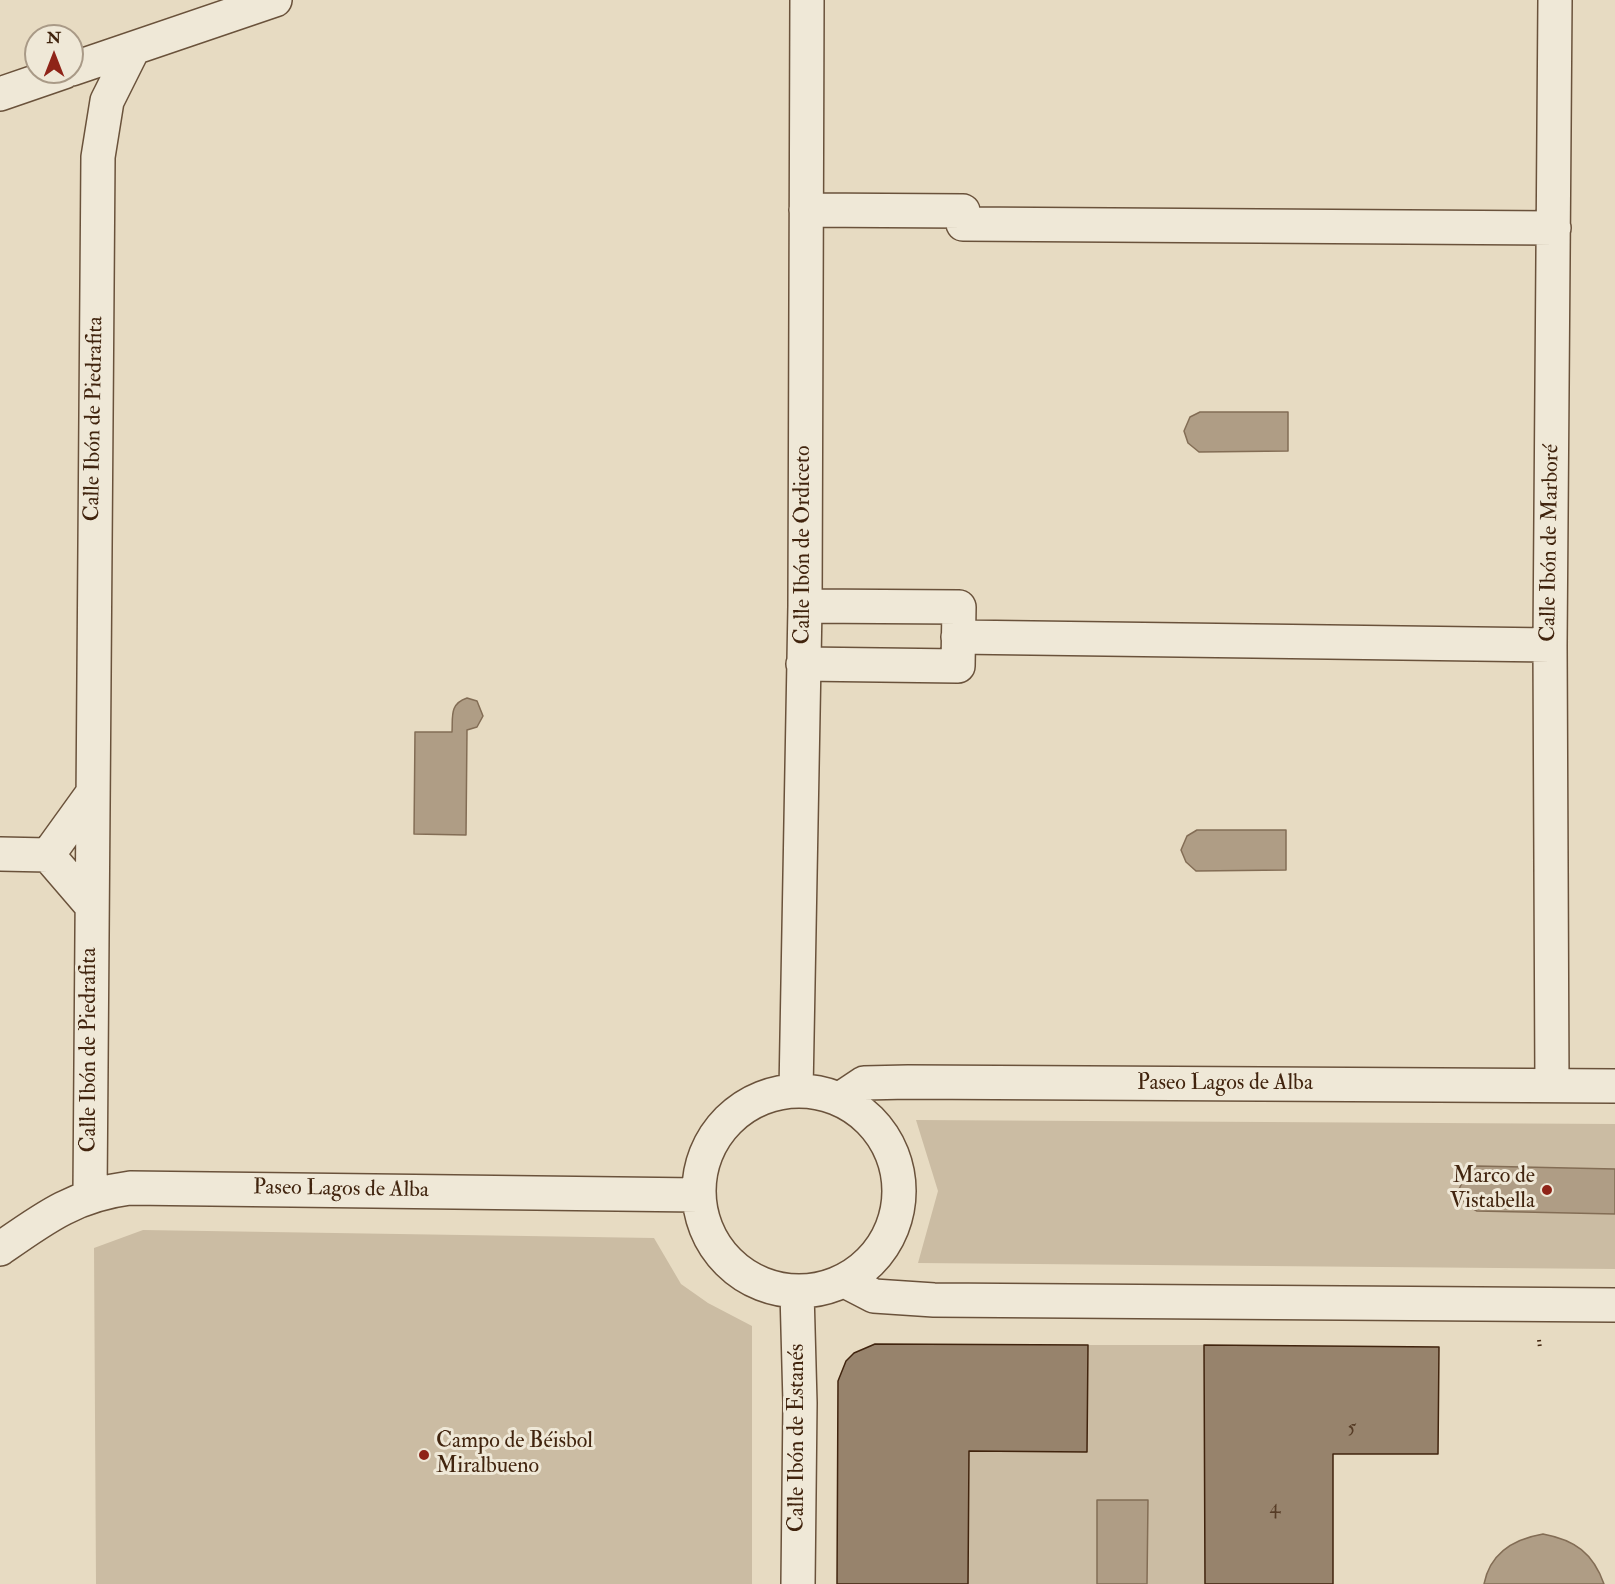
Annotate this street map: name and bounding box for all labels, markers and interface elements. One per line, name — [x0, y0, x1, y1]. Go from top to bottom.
north arrow — [24, 24, 84, 84]
text: N — [47, 28, 61, 48]
street label: Calle Ibón de Piedrafita — [80, 316, 110, 522]
street label: Calle Ibón de Marboré — [1536, 444, 1566, 642]
street label: Calle Ibón de Ordiceto — [791, 445, 817, 645]
street label: Calle Ibón de Piedrafita — [77, 947, 103, 1153]
street label: Paseo Lagos de Alba — [1137, 1071, 1313, 1097]
place label: Marco de Vistabella — [1450, 1164, 1535, 1216]
street label: Paseo Lagos de Alba — [253, 1175, 429, 1205]
marker: Marco de Vistabella — [1540, 1183, 1554, 1197]
street label: Calle Ibón de Estanés — [785, 1344, 811, 1532]
house number: 5 — [1348, 1417, 1356, 1441]
place label: Campo de Béisbol Miralbueno — [436, 1429, 593, 1480]
marker: Campo de Béisbol Miralbueno — [417, 1448, 431, 1462]
house number: 4 — [1270, 1497, 1280, 1521]

